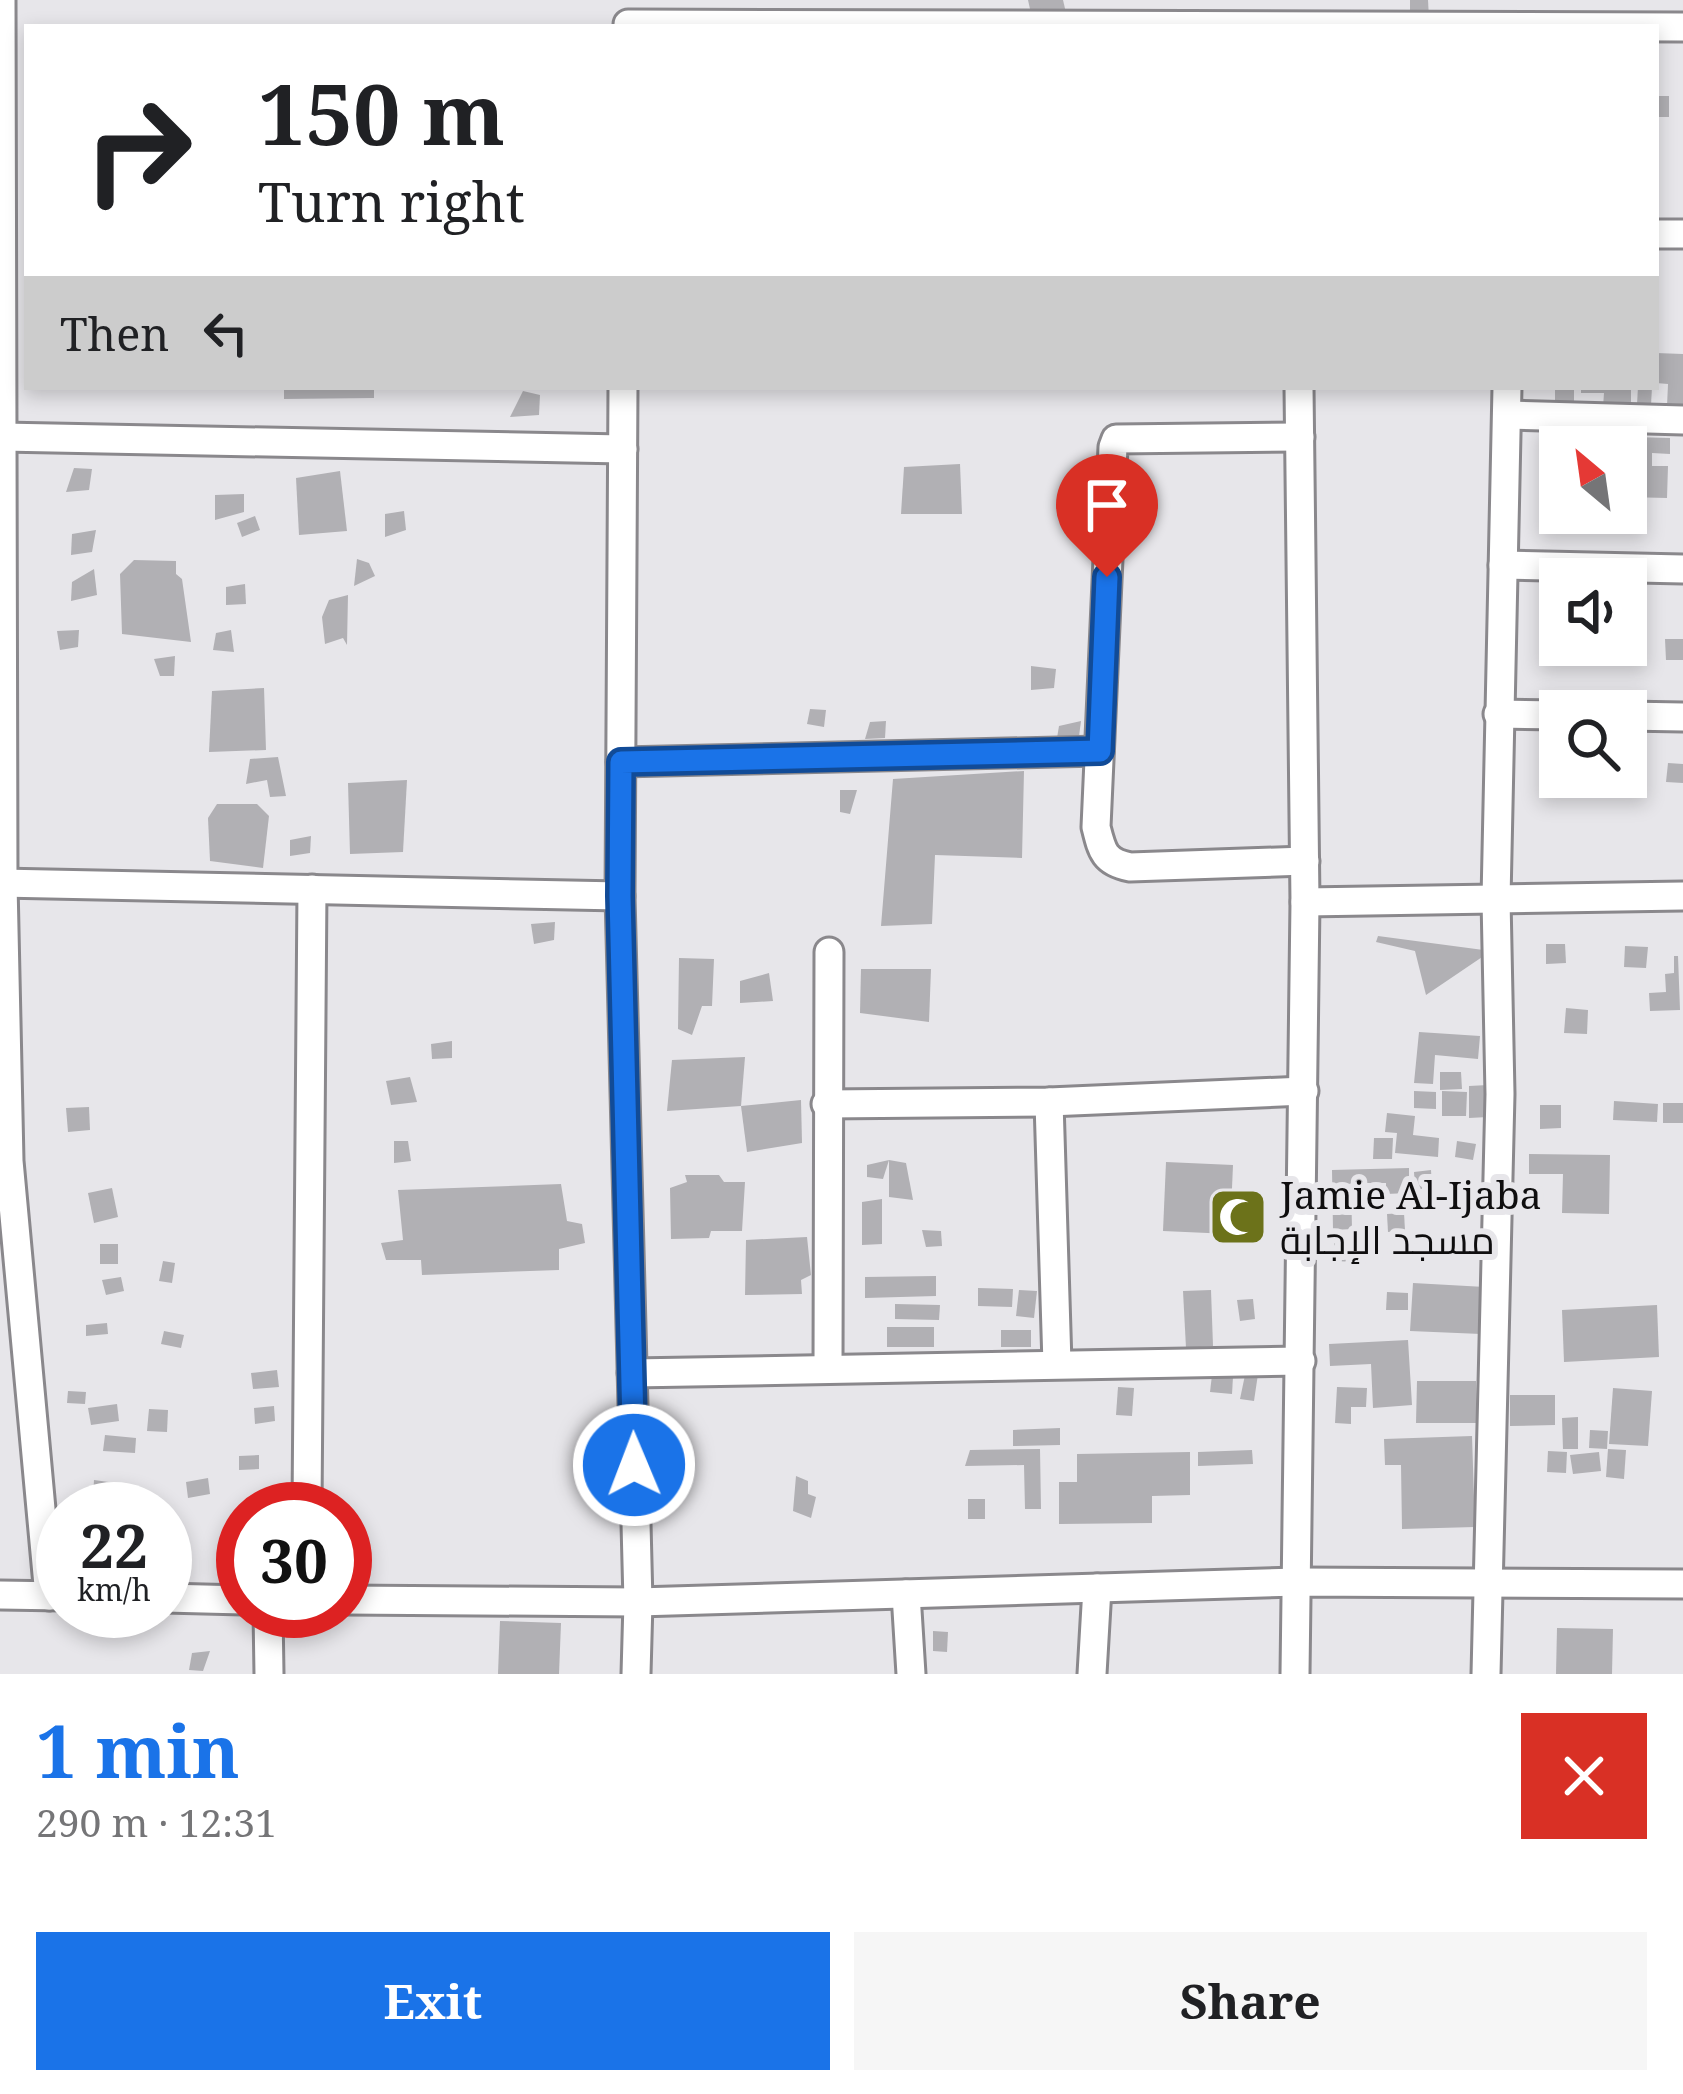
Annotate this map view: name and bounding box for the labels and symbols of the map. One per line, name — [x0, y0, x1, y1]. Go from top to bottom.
north arrow — [1539, 426, 1647, 534]
pin — [1056, 454, 1158, 577]
place label: Jamie Al-Ijaba مسجد الإجابة — [1279, 1167, 1542, 1265]
mosque icon: Jamie Al-Ijaba مسجد الإجابة — [1207, 1186, 1269, 1248]
position arrow — [571, 1402, 697, 1528]
speed limit sign: 30 — [216, 1482, 372, 1638]

